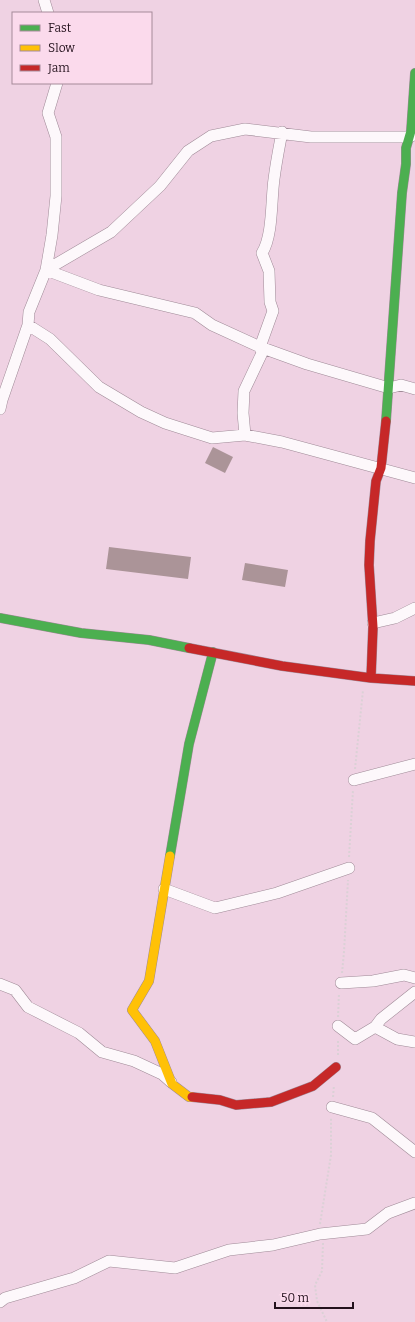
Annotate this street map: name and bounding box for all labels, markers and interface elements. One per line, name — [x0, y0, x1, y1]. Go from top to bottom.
legend — [12, 12, 152, 84]
text: Fast — [48, 21, 72, 35]
text: Slow — [48, 41, 75, 55]
text: Jam — [47, 61, 70, 75]
scale bar — [275, 1284, 353, 1310]
text: 50 m — [281, 1291, 310, 1305]

